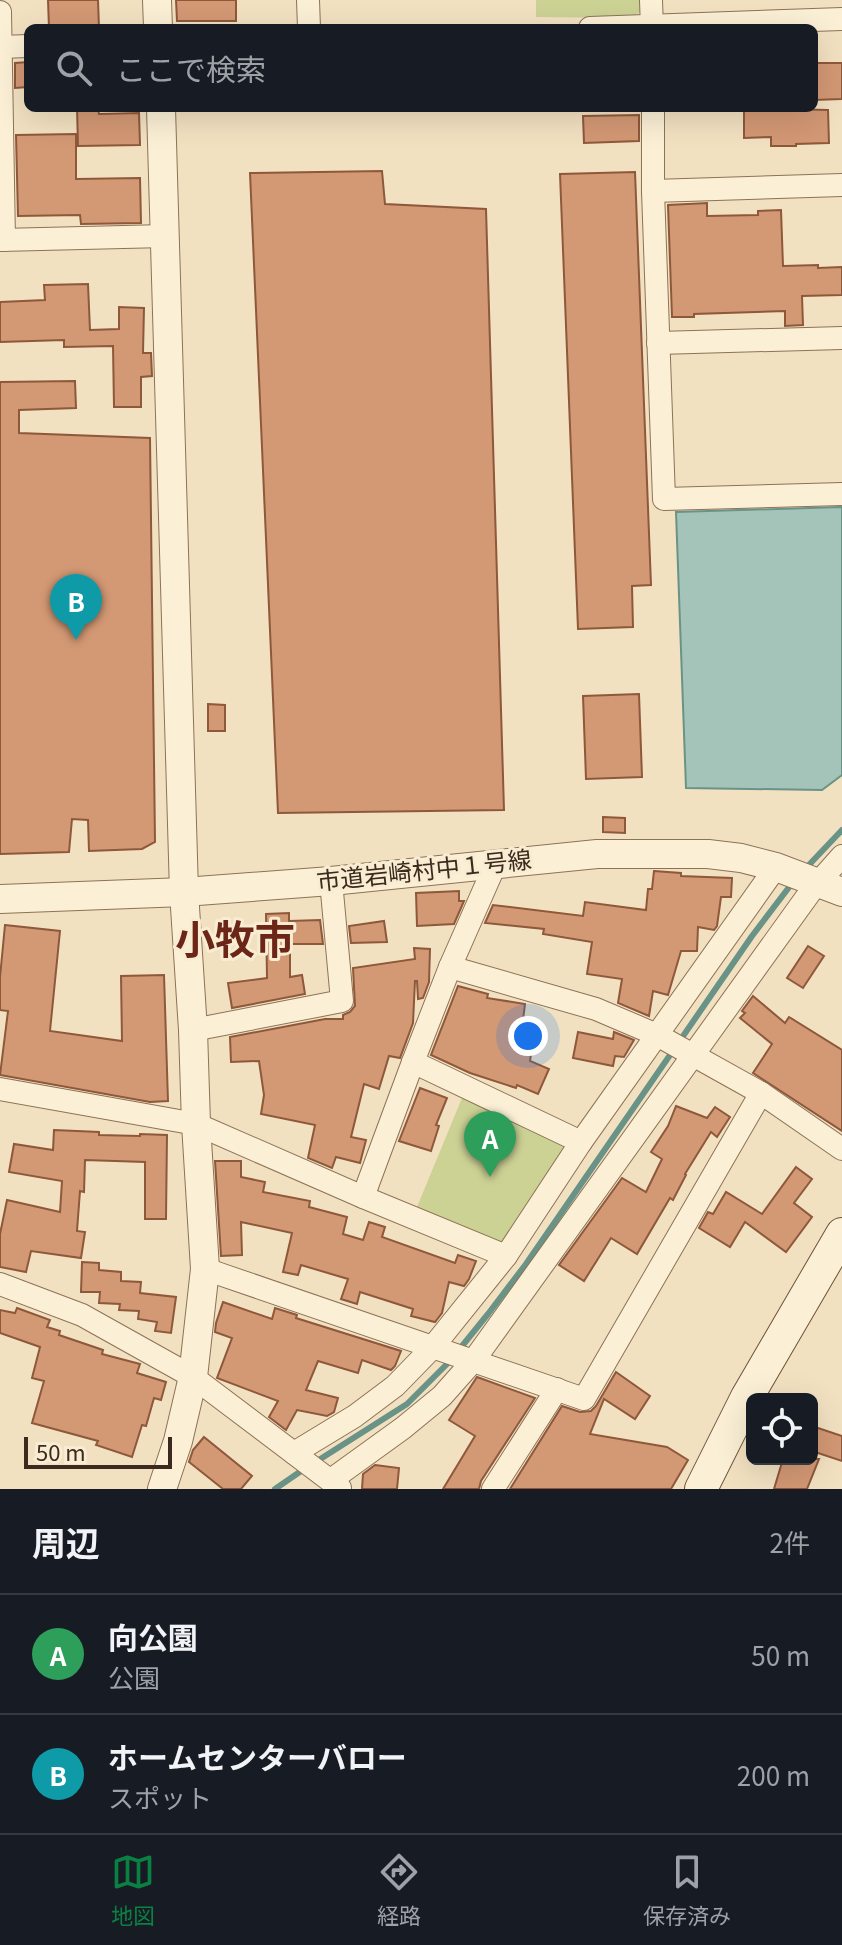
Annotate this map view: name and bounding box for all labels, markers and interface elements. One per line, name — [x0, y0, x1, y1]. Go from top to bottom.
search box — [24, 24, 818, 112]
icon: search — [52, 46, 96, 90]
text: ここで検索 — [116, 46, 266, 90]
pin: B — [50, 574, 102, 640]
street label: 市道岩崎村中１号線 — [315, 840, 533, 897]
district label: 小牧市 — [175, 908, 295, 966]
your location — [508, 1016, 548, 1056]
pin: A — [464, 1111, 516, 1177]
map controls — [746, 1393, 818, 1465]
button: locate — [746, 1393, 818, 1465]
scale bar — [24, 1433, 172, 1469]
text: 50 m — [36, 1435, 86, 1467]
text: 周辺 — [32, 1517, 100, 1566]
text: 2件 — [770, 1523, 810, 1560]
text: 向公園 — [108, 1614, 198, 1658]
text: A — [50, 1636, 66, 1673]
text: 50 m — [751, 1636, 810, 1673]
text: 公園 — [108, 1658, 160, 1695]
text: ホームセンターバロー — [108, 1734, 407, 1778]
text: B — [49, 1756, 67, 1793]
text: 200 m — [737, 1756, 810, 1793]
text: スポット — [108, 1778, 212, 1815]
tab: 地図 — [111, 1850, 155, 1930]
tab: 経路 — [377, 1850, 421, 1930]
tab: 保存済み — [643, 1850, 731, 1930]

